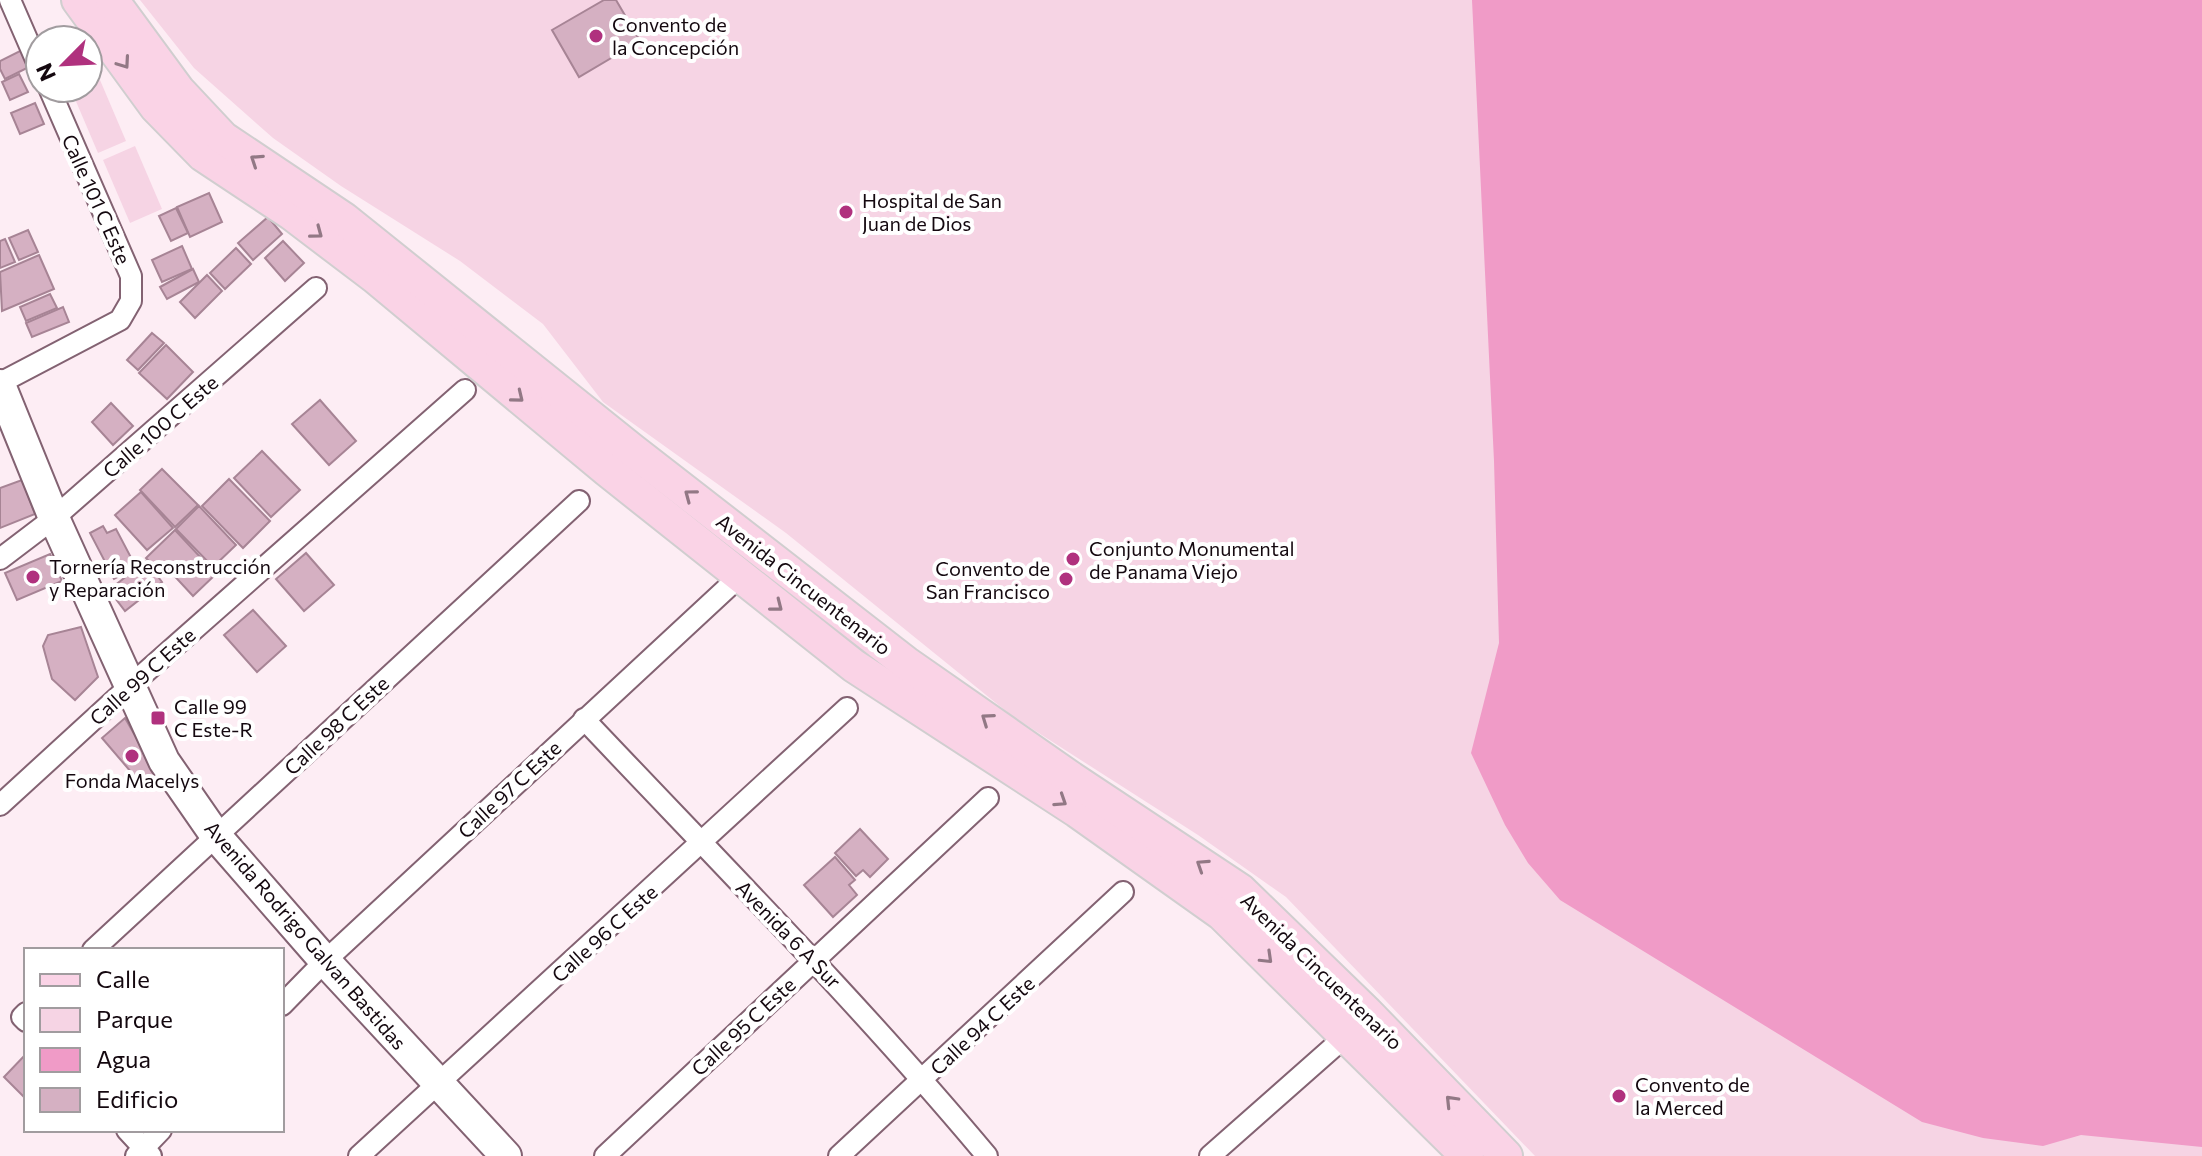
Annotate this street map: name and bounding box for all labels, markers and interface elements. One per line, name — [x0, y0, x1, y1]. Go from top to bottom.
place label: Convento de la Concepción — [612, 12, 739, 59]
north arrow — [24, 24, 104, 104]
marker: Convento de la Concepción — [587, 27, 605, 45]
one-way arrow — [114, 54, 129, 68]
text: N — [30, 59, 61, 85]
street label: Calle 101 C Este — [58, 130, 136, 268]
one-way arrow — [250, 155, 265, 170]
place label: Hospital de San Juan de Dios — [862, 188, 1002, 235]
marker: Hospital de San Juan de Dios — [837, 203, 855, 221]
one-way arrow — [308, 223, 323, 237]
street label: Calle 100 C Este — [98, 370, 222, 482]
one-way arrow — [509, 388, 524, 402]
one-way arrow — [684, 491, 699, 505]
street label: Avenida Cincuentenario — [712, 508, 896, 660]
place label: Conjunto Monumental de Panama Viejo — [1089, 536, 1295, 583]
marker: Conjunto Monumental de Panama Viejo — [1064, 550, 1082, 568]
place label: Tornería Reconstrucción y Reparación — [49, 554, 271, 601]
place label: Convento de San Francisco — [926, 556, 1050, 603]
marker: Tornería Reconstrucción y Reparación — [24, 568, 42, 586]
marker: Convento de San Francisco — [1057, 570, 1075, 588]
one-way arrow — [768, 597, 783, 611]
street label: Calle 99 C Este — [84, 622, 200, 730]
street label: Calle 98 C Este — [279, 671, 393, 779]
place label: Calle 99 C Este-R — [174, 694, 253, 741]
marker: Calle 99 C Este-R — [149, 709, 167, 727]
one-way arrow — [981, 714, 995, 729]
street label: Calle 97 C Este — [452, 735, 566, 843]
marker: Fonda Macelys — [123, 747, 141, 765]
place label: Fonda Macelys — [65, 768, 199, 792]
one-way arrow — [1052, 791, 1067, 806]
street label: Avenida Rodrigo Galvan Bastidas — [200, 816, 412, 1054]
one-way arrow — [1197, 859, 1211, 874]
street label: Avenida 6 A Sur — [732, 875, 846, 993]
street label: Calle 96 C Este — [546, 879, 662, 987]
street label: Avenida Cincuentenario — [1236, 888, 1408, 1054]
legend — [24, 948, 284, 1132]
one-way arrow — [1258, 948, 1272, 963]
text: Calle — [96, 964, 150, 993]
street label: Calle 94 C Este — [925, 971, 1039, 1079]
street label: Calle 95 C Este — [686, 972, 800, 1080]
text: Parque — [96, 1004, 173, 1033]
text: Agua — [96, 1044, 151, 1073]
place label: Convento de la Merced — [1635, 1072, 1750, 1119]
text: Edificio — [96, 1084, 178, 1113]
marker: Convento de la Merced — [1610, 1087, 1628, 1105]
one-way arrow — [1446, 1096, 1461, 1110]

